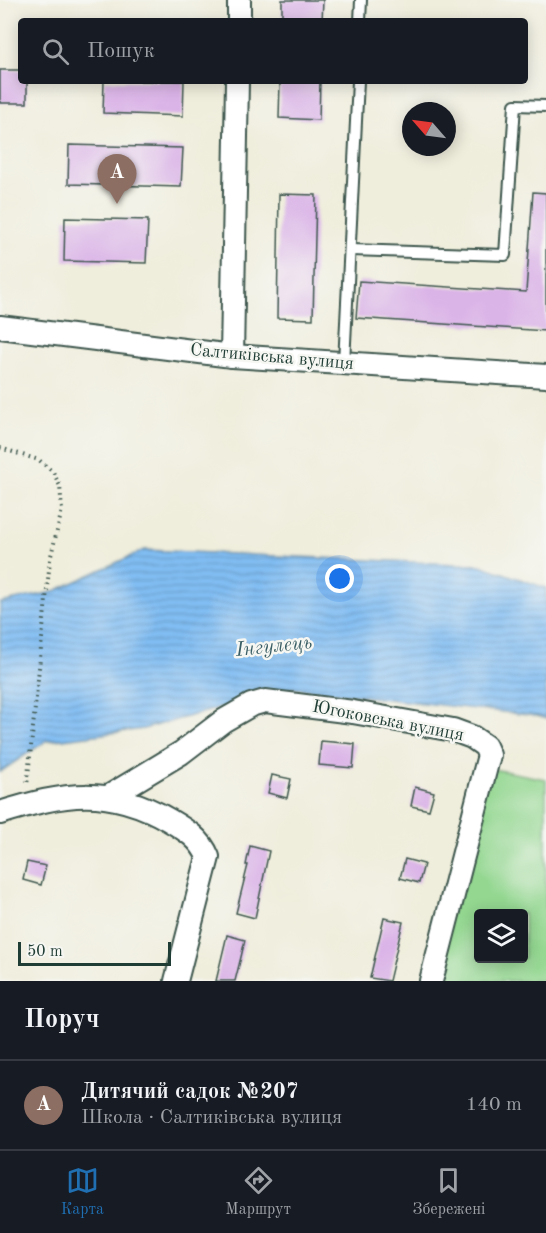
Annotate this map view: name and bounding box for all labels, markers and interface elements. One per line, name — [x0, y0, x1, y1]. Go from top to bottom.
search box — [18, 18, 528, 84]
icon: search — [39, 35, 72, 68]
text: Пошук — [87, 40, 155, 62]
north arrow — [402, 102, 456, 156]
pin: A — [98, 154, 136, 204]
street label: Салтиківська вулиця — [189, 341, 355, 373]
your location — [325, 564, 354, 593]
water label: Інгулець — [234, 633, 313, 661]
street label: Югоковська вулиця — [311, 697, 465, 745]
map controls — [474, 909, 528, 963]
button: layers — [474, 909, 528, 963]
scale bar — [18, 939, 171, 966]
text: 50 m — [27, 944, 63, 960]
text: Поруч — [24, 1007, 100, 1033]
text: Дитячий садок №207 — [81, 1081, 299, 1103]
text: A — [36, 1095, 51, 1115]
text: 140 m — [466, 1095, 522, 1115]
text: Школа · Салтиківська вулиця — [81, 1108, 342, 1128]
tab: Карта — [61, 1164, 104, 1220]
tab: Маршрут — [225, 1164, 291, 1220]
tab: Збережені — [412, 1164, 485, 1220]

